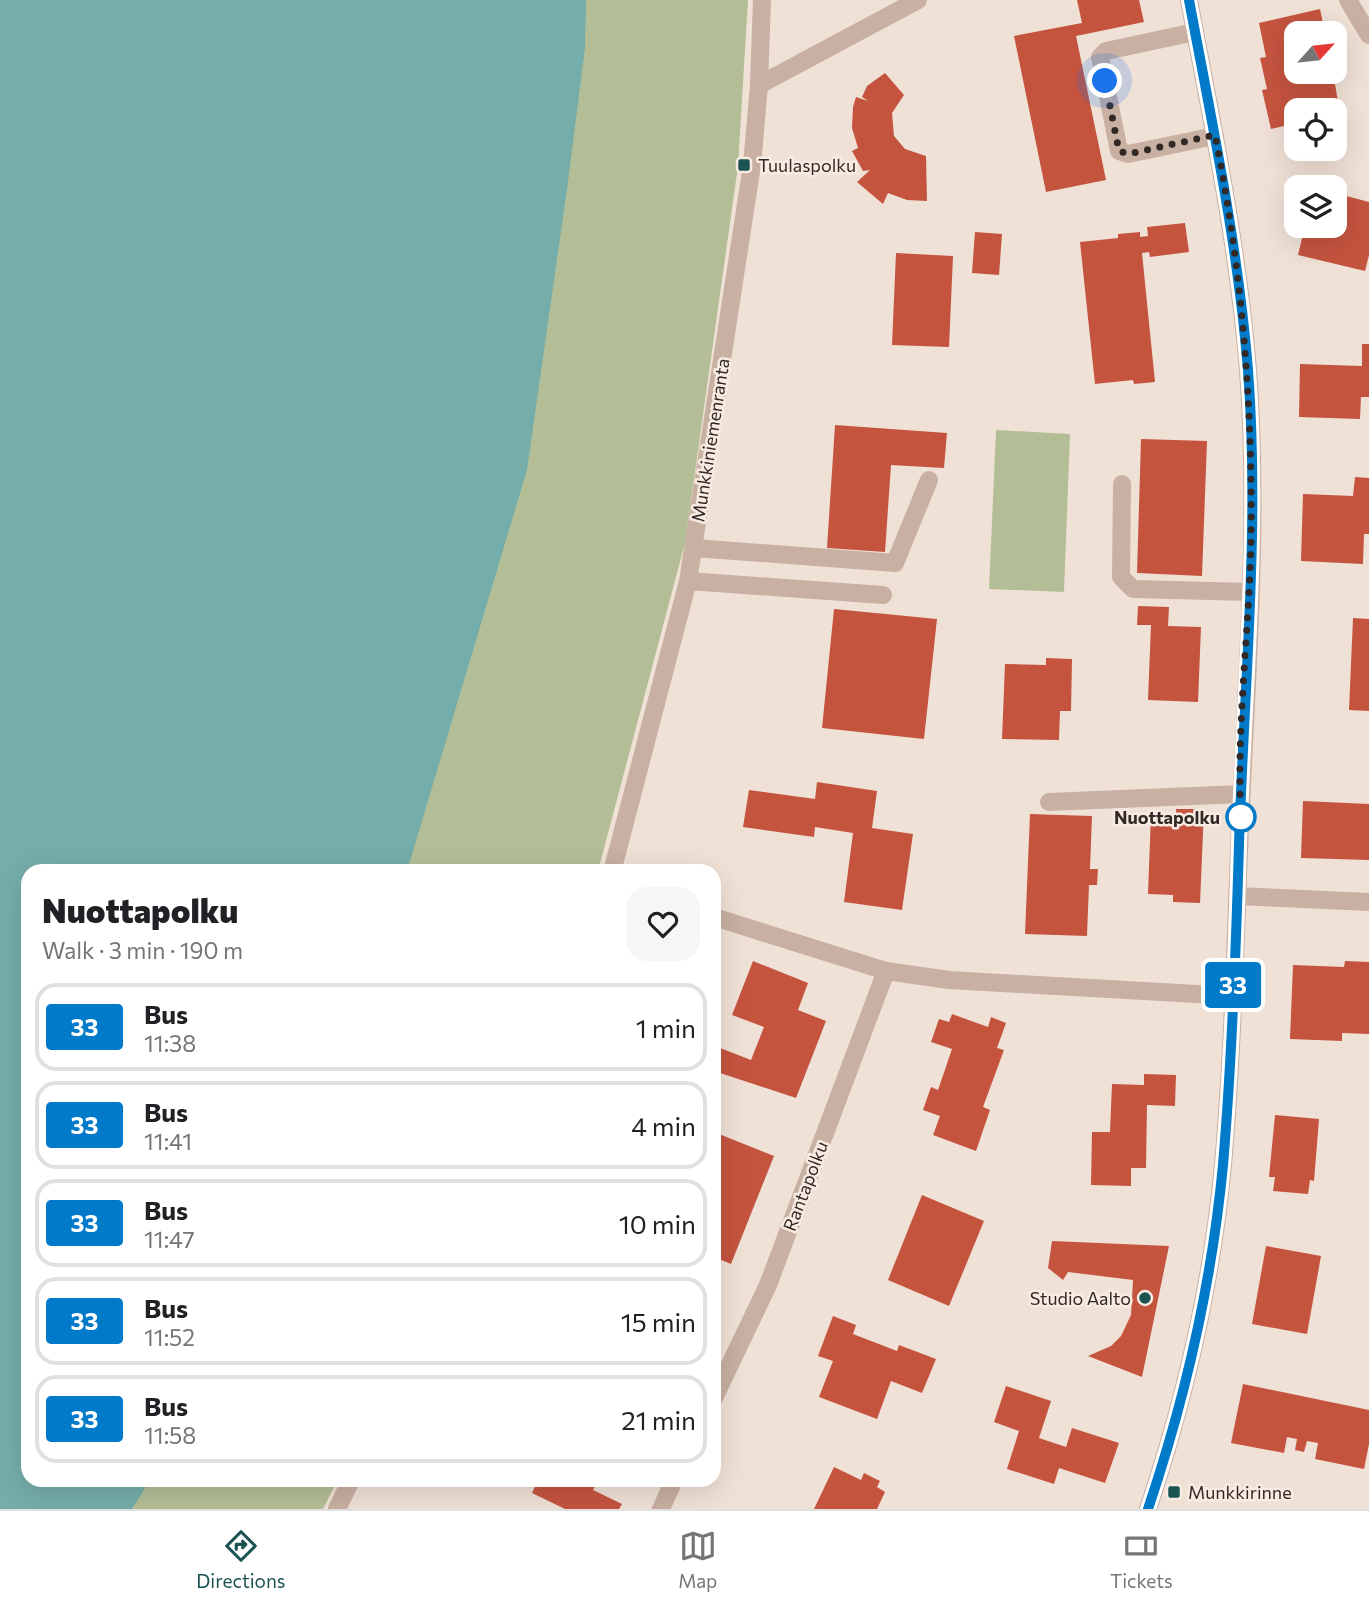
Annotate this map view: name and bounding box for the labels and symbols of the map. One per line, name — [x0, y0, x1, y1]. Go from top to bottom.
north arrow — [1284, 21, 1348, 84]
your location — [1087, 63, 1122, 98]
place label: Tuulaspolku — [758, 154, 856, 176]
marker: Tuulaspolku — [736, 157, 752, 173]
street label: Munkkiniemenranta — [686, 357, 734, 523]
marker: Nuottapolku — [1226, 802, 1256, 832]
place label: Nuottapolku — [1114, 806, 1220, 828]
line badge: 33 — [1202, 962, 1264, 1008]
street label: Rantapolku — [778, 1138, 832, 1234]
place label: Studio Aalto — [1030, 1287, 1131, 1309]
marker: Studio Aalto — [1137, 1290, 1153, 1306]
place label: Munkkirinne — [1188, 1481, 1292, 1503]
marker: Munkkirinne — [1166, 1484, 1182, 1500]

